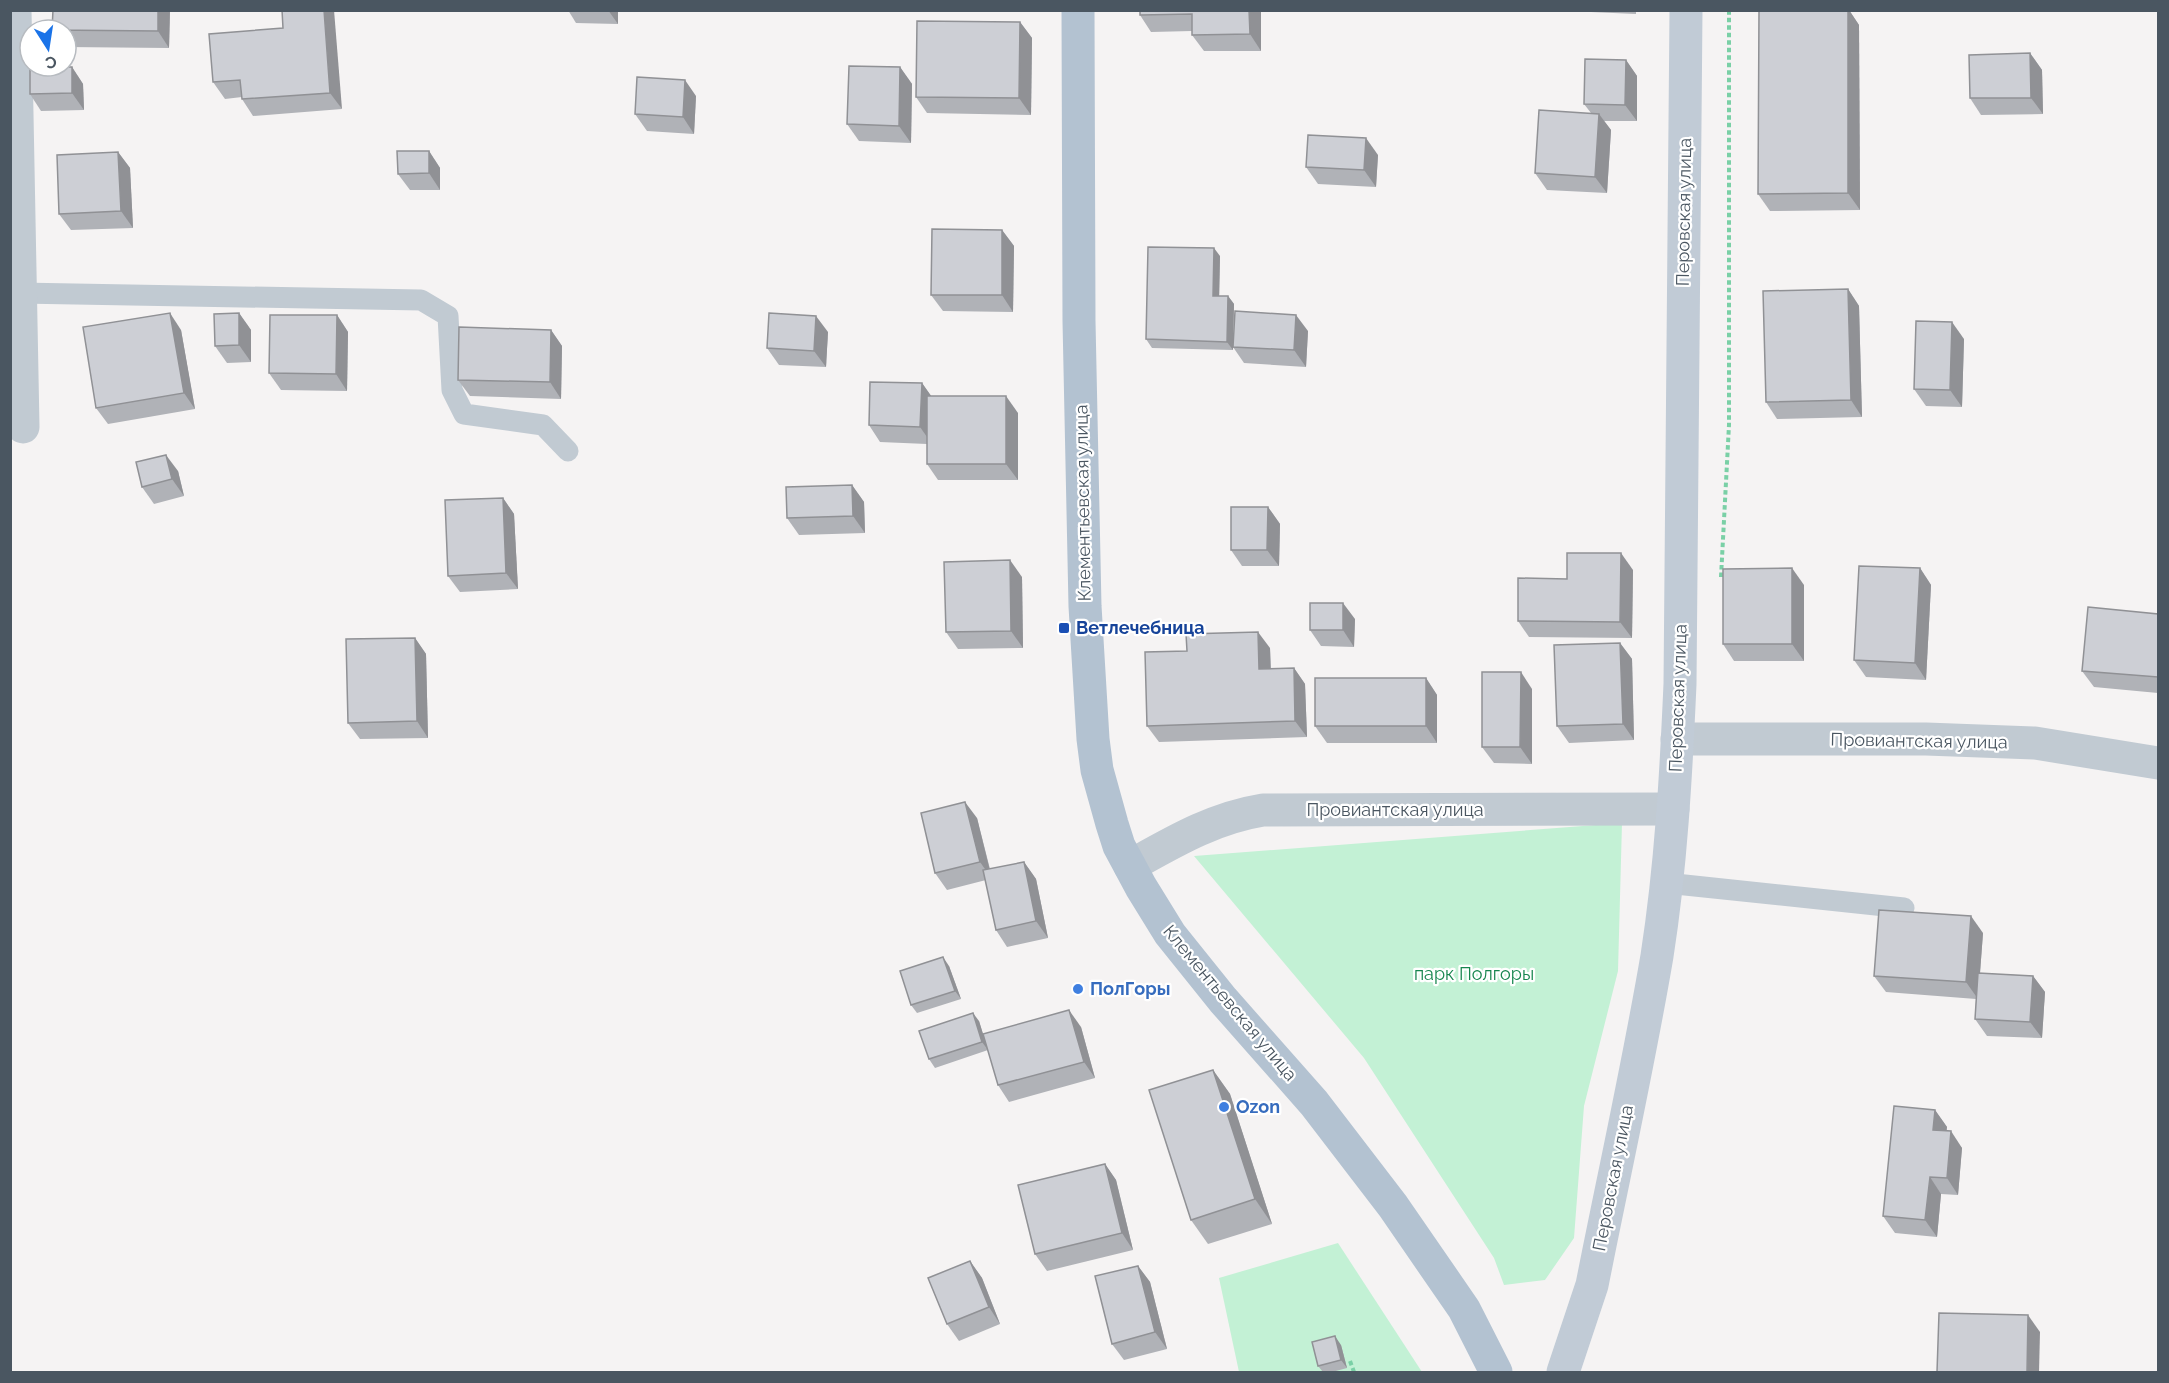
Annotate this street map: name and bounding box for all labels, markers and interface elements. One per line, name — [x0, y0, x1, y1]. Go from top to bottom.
north arrow — [18, 18, 78, 78]
text: С — [44, 52, 58, 73]
street label: Перовская улица — [1672, 138, 1695, 286]
street label: Клементьевская улица — [1070, 404, 1095, 602]
place label: Ветлечебница — [1076, 617, 1205, 638]
marker: Ветлечебница — [1057, 621, 1071, 635]
street label: Перовская улица — [1664, 624, 1691, 772]
street label: Провиантская улица — [1830, 728, 2008, 753]
street label: Провиантская улица — [1306, 799, 1484, 820]
street label: Клементьевская улица — [1159, 921, 1302, 1085]
park label: парк Полгоры — [1414, 963, 1534, 984]
place label: ПолГоры — [1090, 978, 1170, 999]
marker: ПолГоры — [1071, 982, 1085, 996]
place label: Ozon — [1236, 1096, 1280, 1117]
marker: Ozon — [1217, 1100, 1231, 1114]
street label: Перовская улица — [1588, 1103, 1637, 1253]

